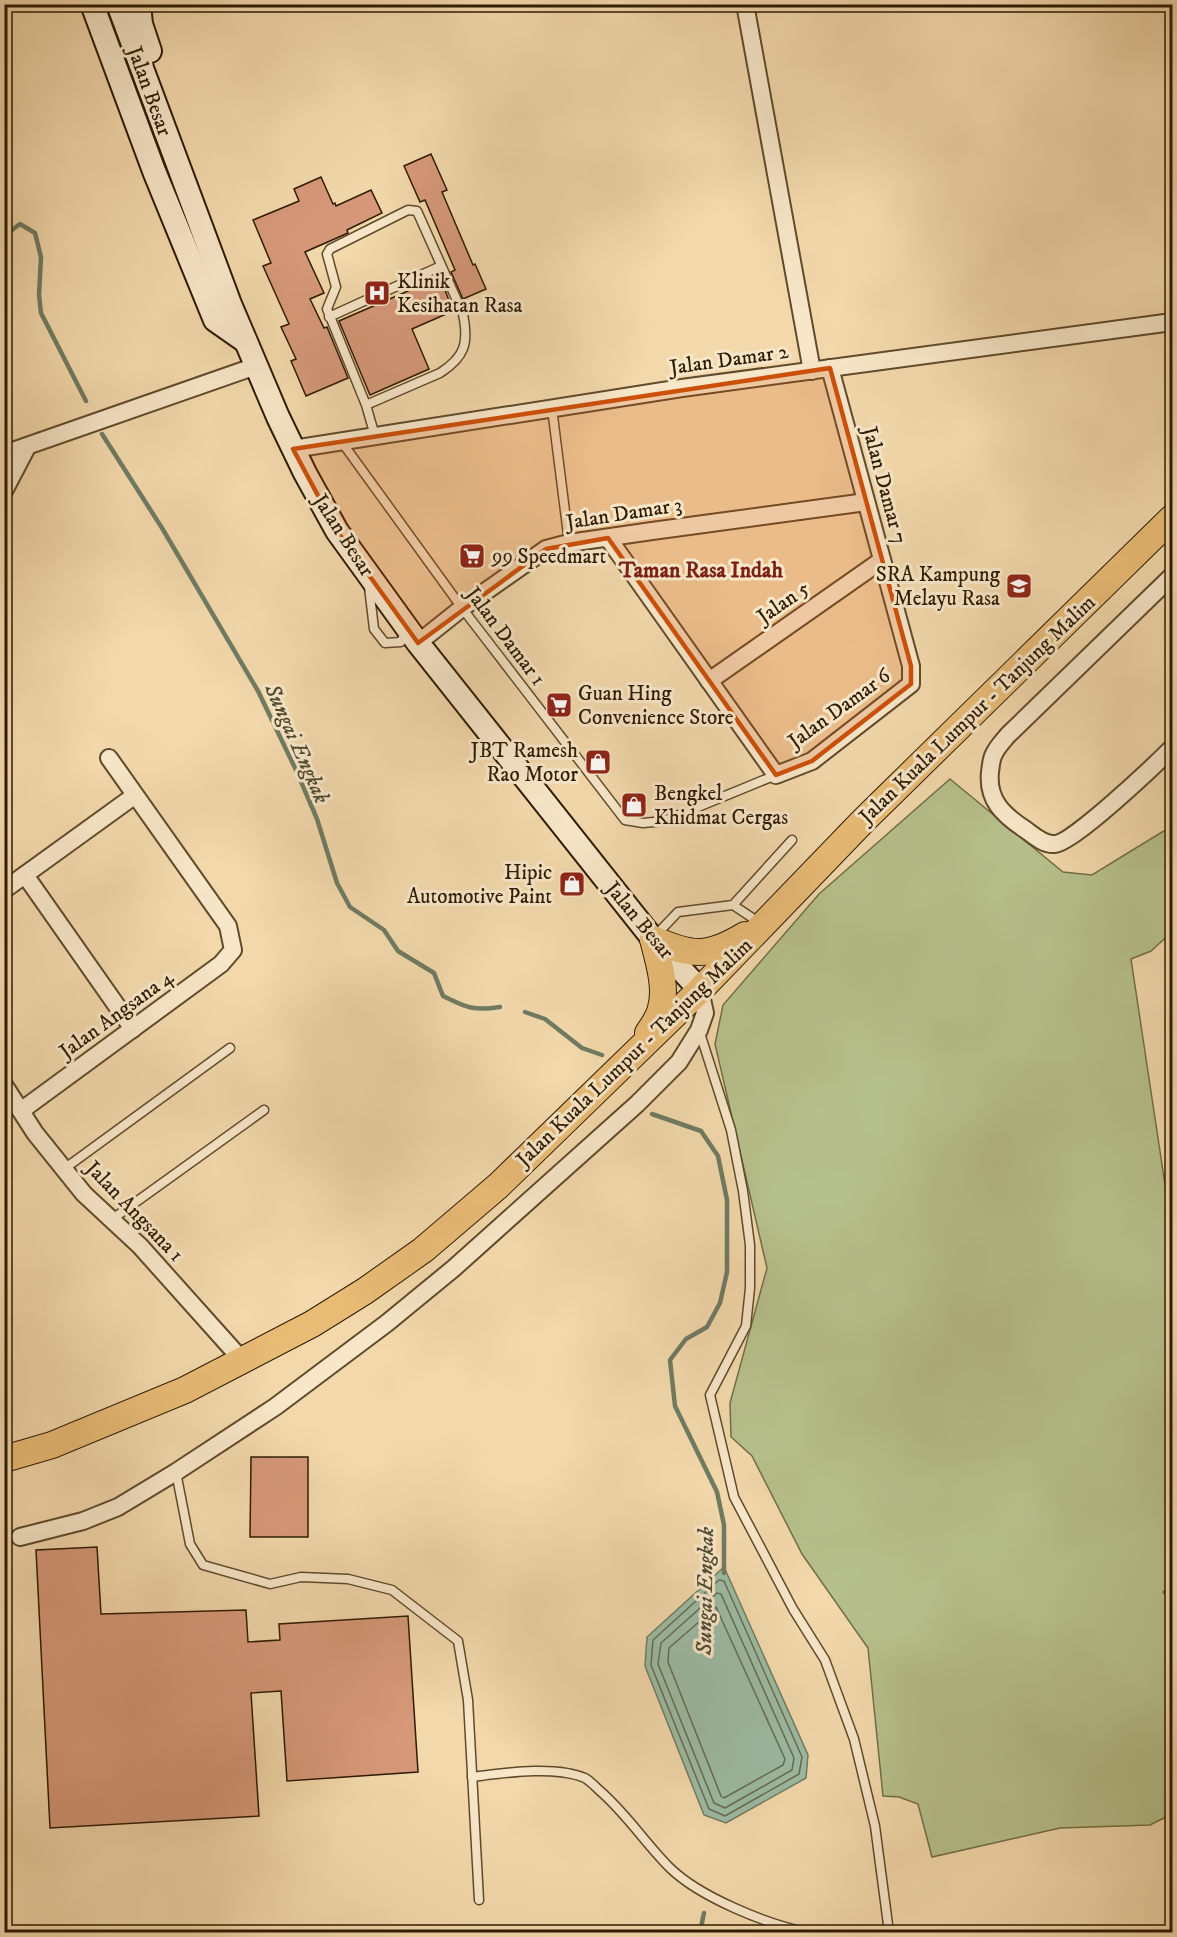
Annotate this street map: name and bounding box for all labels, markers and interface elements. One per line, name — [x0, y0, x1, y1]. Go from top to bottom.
street label: Jalan Besar — [120, 41, 177, 140]
place label: Klinik Kesihatan Rasa — [397, 269, 523, 319]
hospital icon: Klinik Kesihatan Rasa — [362, 278, 392, 308]
street label: Jalan Damar 2 — [666, 339, 791, 381]
street label: Jalan Damar 7 — [855, 422, 912, 547]
street label: Jalan Besar — [306, 488, 380, 582]
street label: Jalan Damar 3 — [562, 492, 684, 536]
supermarket icon: 99 Speedmart — [457, 541, 487, 571]
place label: 99 Speedmart — [491, 544, 606, 570]
district label: Taman Rasa Indah — [618, 557, 783, 584]
place label: SRA Kampung Melayu Rasa — [876, 562, 1001, 612]
school or university icon: SRA Kampung Melayu Rasa — [1004, 571, 1034, 601]
street label: Jalan 5 — [751, 576, 815, 631]
street label: Jalan Damar 1 — [458, 581, 551, 691]
street label: Jalan Kuala Lumpur - Tanjung Malim — [853, 590, 1101, 831]
street label: Jalan Damar 6 — [782, 662, 897, 756]
water label: Sungai Engkak — [258, 679, 335, 808]
place label: Guan Hing Convenience Store — [578, 681, 734, 731]
supermarket icon: Guan Hing Convenience Store — [544, 690, 574, 720]
place label: JBT Ramesh Rao Motor — [469, 738, 578, 788]
shop icon: JBT Ramesh Rao Motor — [583, 747, 613, 777]
place label: Bengkel Khidmat Cergas — [654, 781, 788, 831]
shop icon: Bengkel Khidmat Cergas — [619, 790, 649, 820]
place label: Hipic Automotive Paint — [407, 860, 552, 910]
shop icon: Hipic Automotive Paint — [557, 869, 587, 899]
street label: Jalan Besar — [598, 875, 679, 965]
street label: Jalan Kuala Lumpur - Tanjung Malim — [510, 933, 758, 1174]
street label: Jalan Angsana 4 — [53, 964, 179, 1066]
street label: Jalan Angsana 1 — [78, 1154, 189, 1268]
water label: Sungai Engkak — [691, 1526, 720, 1656]

